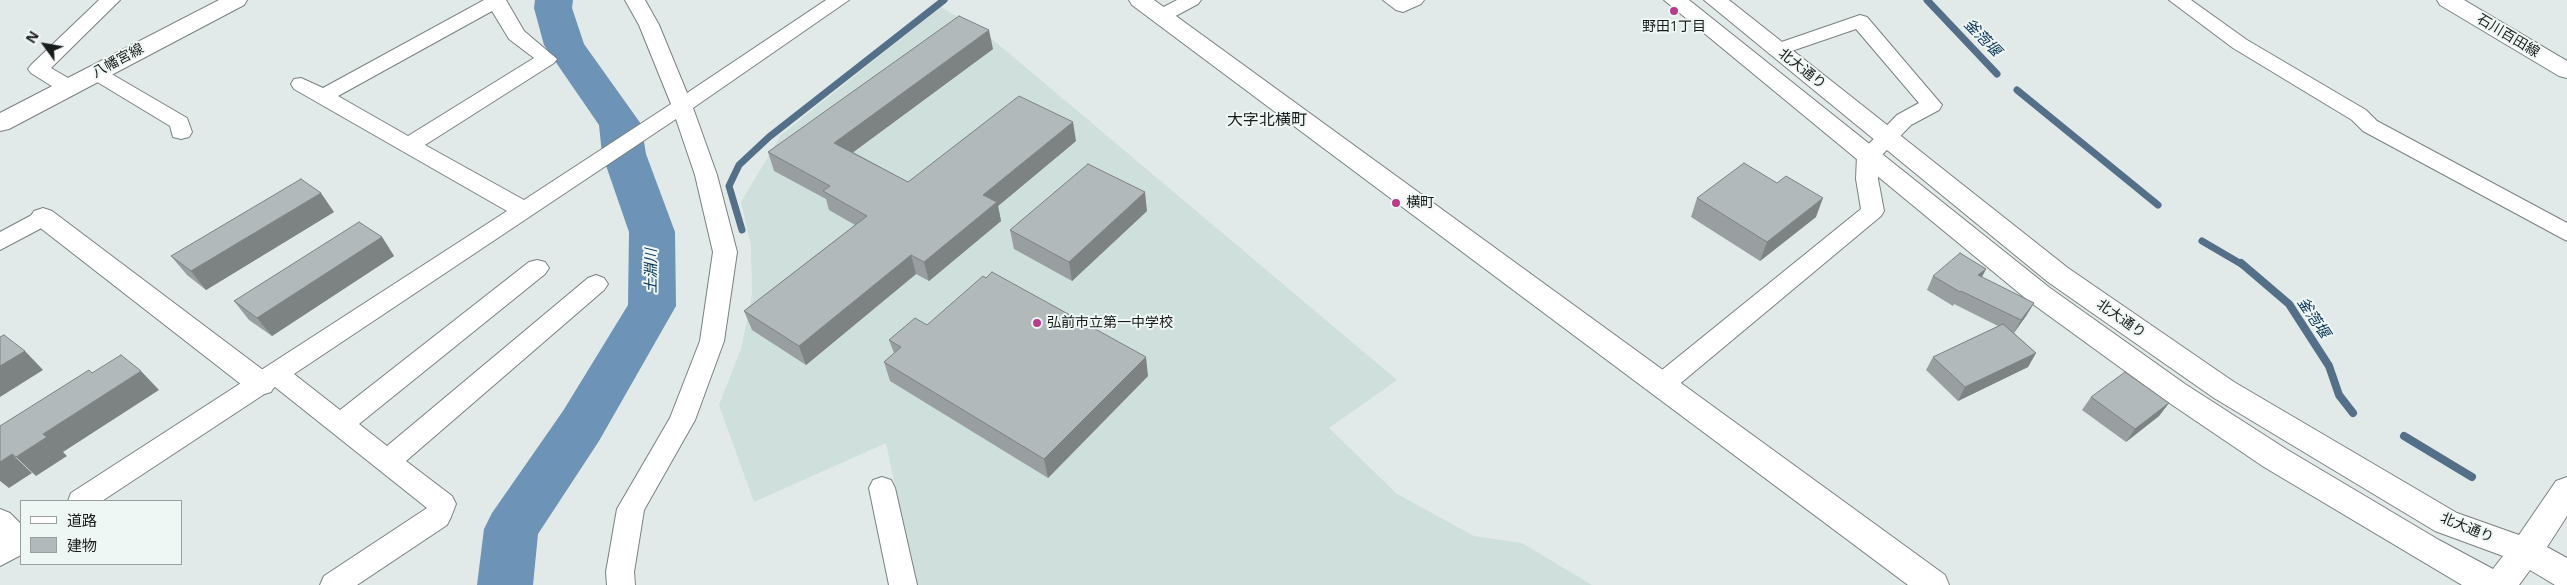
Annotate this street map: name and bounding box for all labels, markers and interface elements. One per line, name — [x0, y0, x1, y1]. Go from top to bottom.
marker: 野田1丁目 — [1668, 5, 1680, 17]
street label: 石川百田線 — [2474, 11, 2542, 61]
water label: 釜萢堰 — [1960, 16, 2004, 60]
place label: 野田1丁目 — [1642, 19, 1706, 35]
north arrow — [20, 20, 70, 70]
text: N — [21, 27, 43, 47]
street label: 八幡宮線 — [89, 40, 147, 82]
street label: 北大通り — [1775, 45, 1829, 93]
district label: 大字北横町 — [1227, 110, 1307, 130]
place label: 横町 — [1406, 195, 1434, 211]
marker: 横町 — [1390, 197, 1402, 209]
water label: 土淵川 — [643, 249, 661, 293]
water label: 釜萢堰 — [2293, 294, 2333, 342]
street label: 北大通り — [2093, 296, 2149, 342]
place label: 弘前市立第一中学校 — [1047, 315, 1173, 331]
marker: 弘前市立第一中学校 — [1031, 317, 1043, 329]
legend — [20, 500, 182, 565]
text: 道路 — [67, 510, 97, 530]
street label: 北大通り — [2438, 510, 2496, 546]
text: 建物 — [67, 535, 97, 555]

